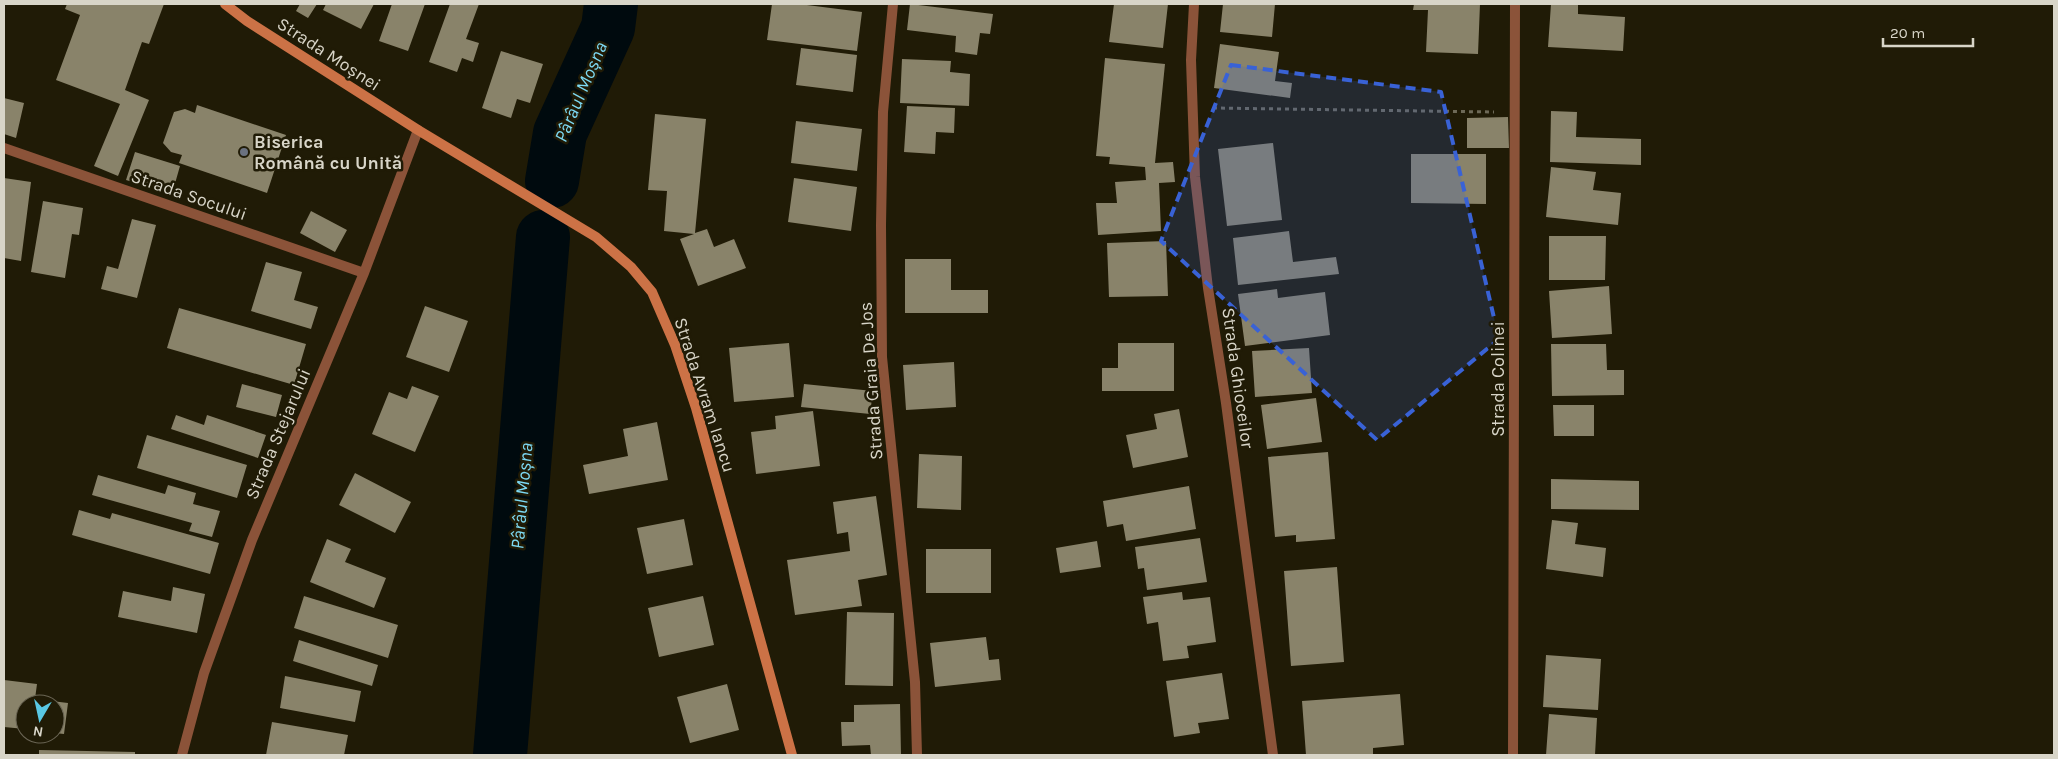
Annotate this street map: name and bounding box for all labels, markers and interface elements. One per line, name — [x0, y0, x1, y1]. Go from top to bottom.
street label: Strada Moșnei — [273, 12, 385, 96]
scale bar — [1883, 15, 1973, 47]
text: 20 m — [1890, 24, 1925, 42]
water label: Pârâul Moșna — [550, 38, 612, 146]
place label: Biserica Română cu Unită — [254, 131, 402, 174]
marker: Biserica Română cu Unită — [238, 146, 250, 158]
street label: Strada Socului — [128, 165, 250, 225]
street label: Strada Graia De Jos — [855, 301, 887, 461]
street label: Strada Ghioceilor — [1217, 306, 1259, 450]
street label: Strada Avram Iancu — [670, 315, 740, 475]
street label: Strada Colinei — [1487, 321, 1509, 437]
street label: Strada Stejarului — [241, 365, 315, 503]
water label: Pârâul Moșna — [506, 442, 538, 550]
north arrow — [15, 694, 65, 744]
text: N — [32, 722, 44, 741]

